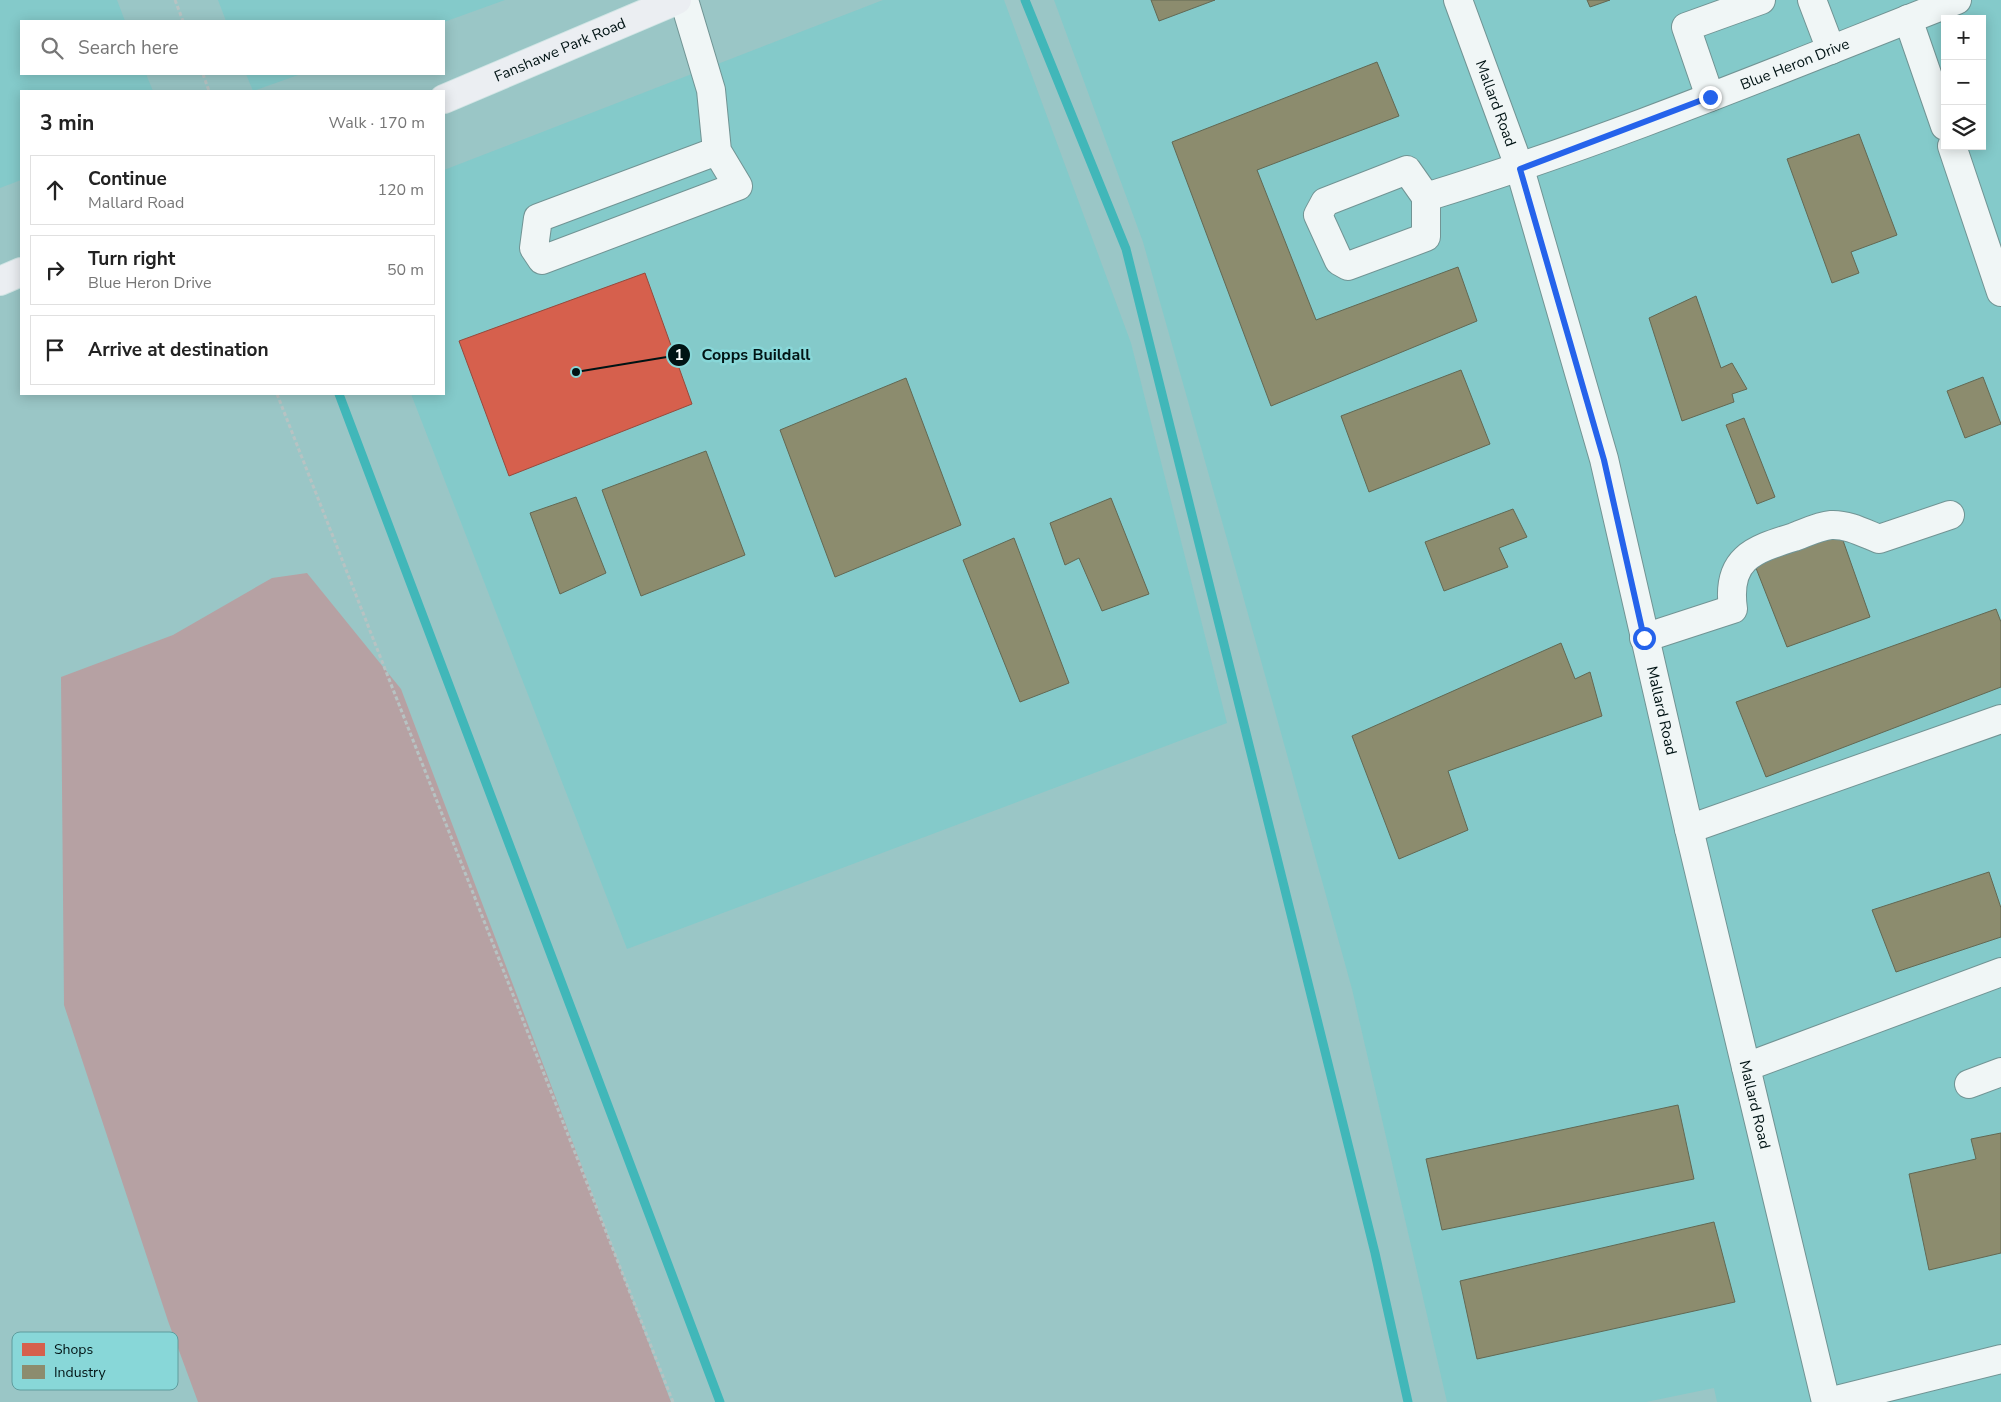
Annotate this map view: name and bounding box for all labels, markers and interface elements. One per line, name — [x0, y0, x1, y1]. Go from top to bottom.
street label: Fanshawe Park Road — [491, 13, 629, 87]
map controls — [1941, 15, 1986, 150]
button: + — [1941, 15, 1986, 60]
search box — [20, 20, 445, 75]
icon: search — [38, 34, 66, 62]
street label: Blue Heron Drive — [1737, 34, 1852, 95]
text: Search here — [78, 35, 179, 61]
street label: Mallard Road — [1471, 57, 1521, 149]
button: − — [1941, 60, 1986, 105]
route end — [1699, 86, 1722, 109]
button: layers — [1941, 105, 1986, 150]
text: 3 min — [40, 109, 94, 137]
text: Walk · 170 m — [329, 112, 425, 134]
text: Continue — [88, 166, 167, 192]
icon: ahead — [41, 176, 69, 204]
text: 120 m — [377, 179, 424, 201]
text: Mallard Road — [88, 192, 184, 214]
text: Turn right — [88, 246, 175, 272]
icon: right — [41, 256, 69, 284]
text: 50 m — [387, 259, 424, 281]
text: Blue Heron Drive — [88, 272, 212, 294]
icon: arrive — [41, 336, 69, 364]
text: Arrive at destination — [88, 337, 269, 363]
callout: Copps Buildall — [666, 339, 820, 370]
text: Copps Buildall — [702, 344, 810, 366]
text: 1 — [674, 345, 684, 365]
route start — [1633, 627, 1656, 650]
street label: Mallard Road — [1642, 664, 1682, 757]
street label: Mallard Road — [1735, 1058, 1775, 1151]
legend — [12, 1332, 178, 1390]
text: Shops — [54, 1340, 94, 1359]
text: Industry — [54, 1363, 107, 1382]

